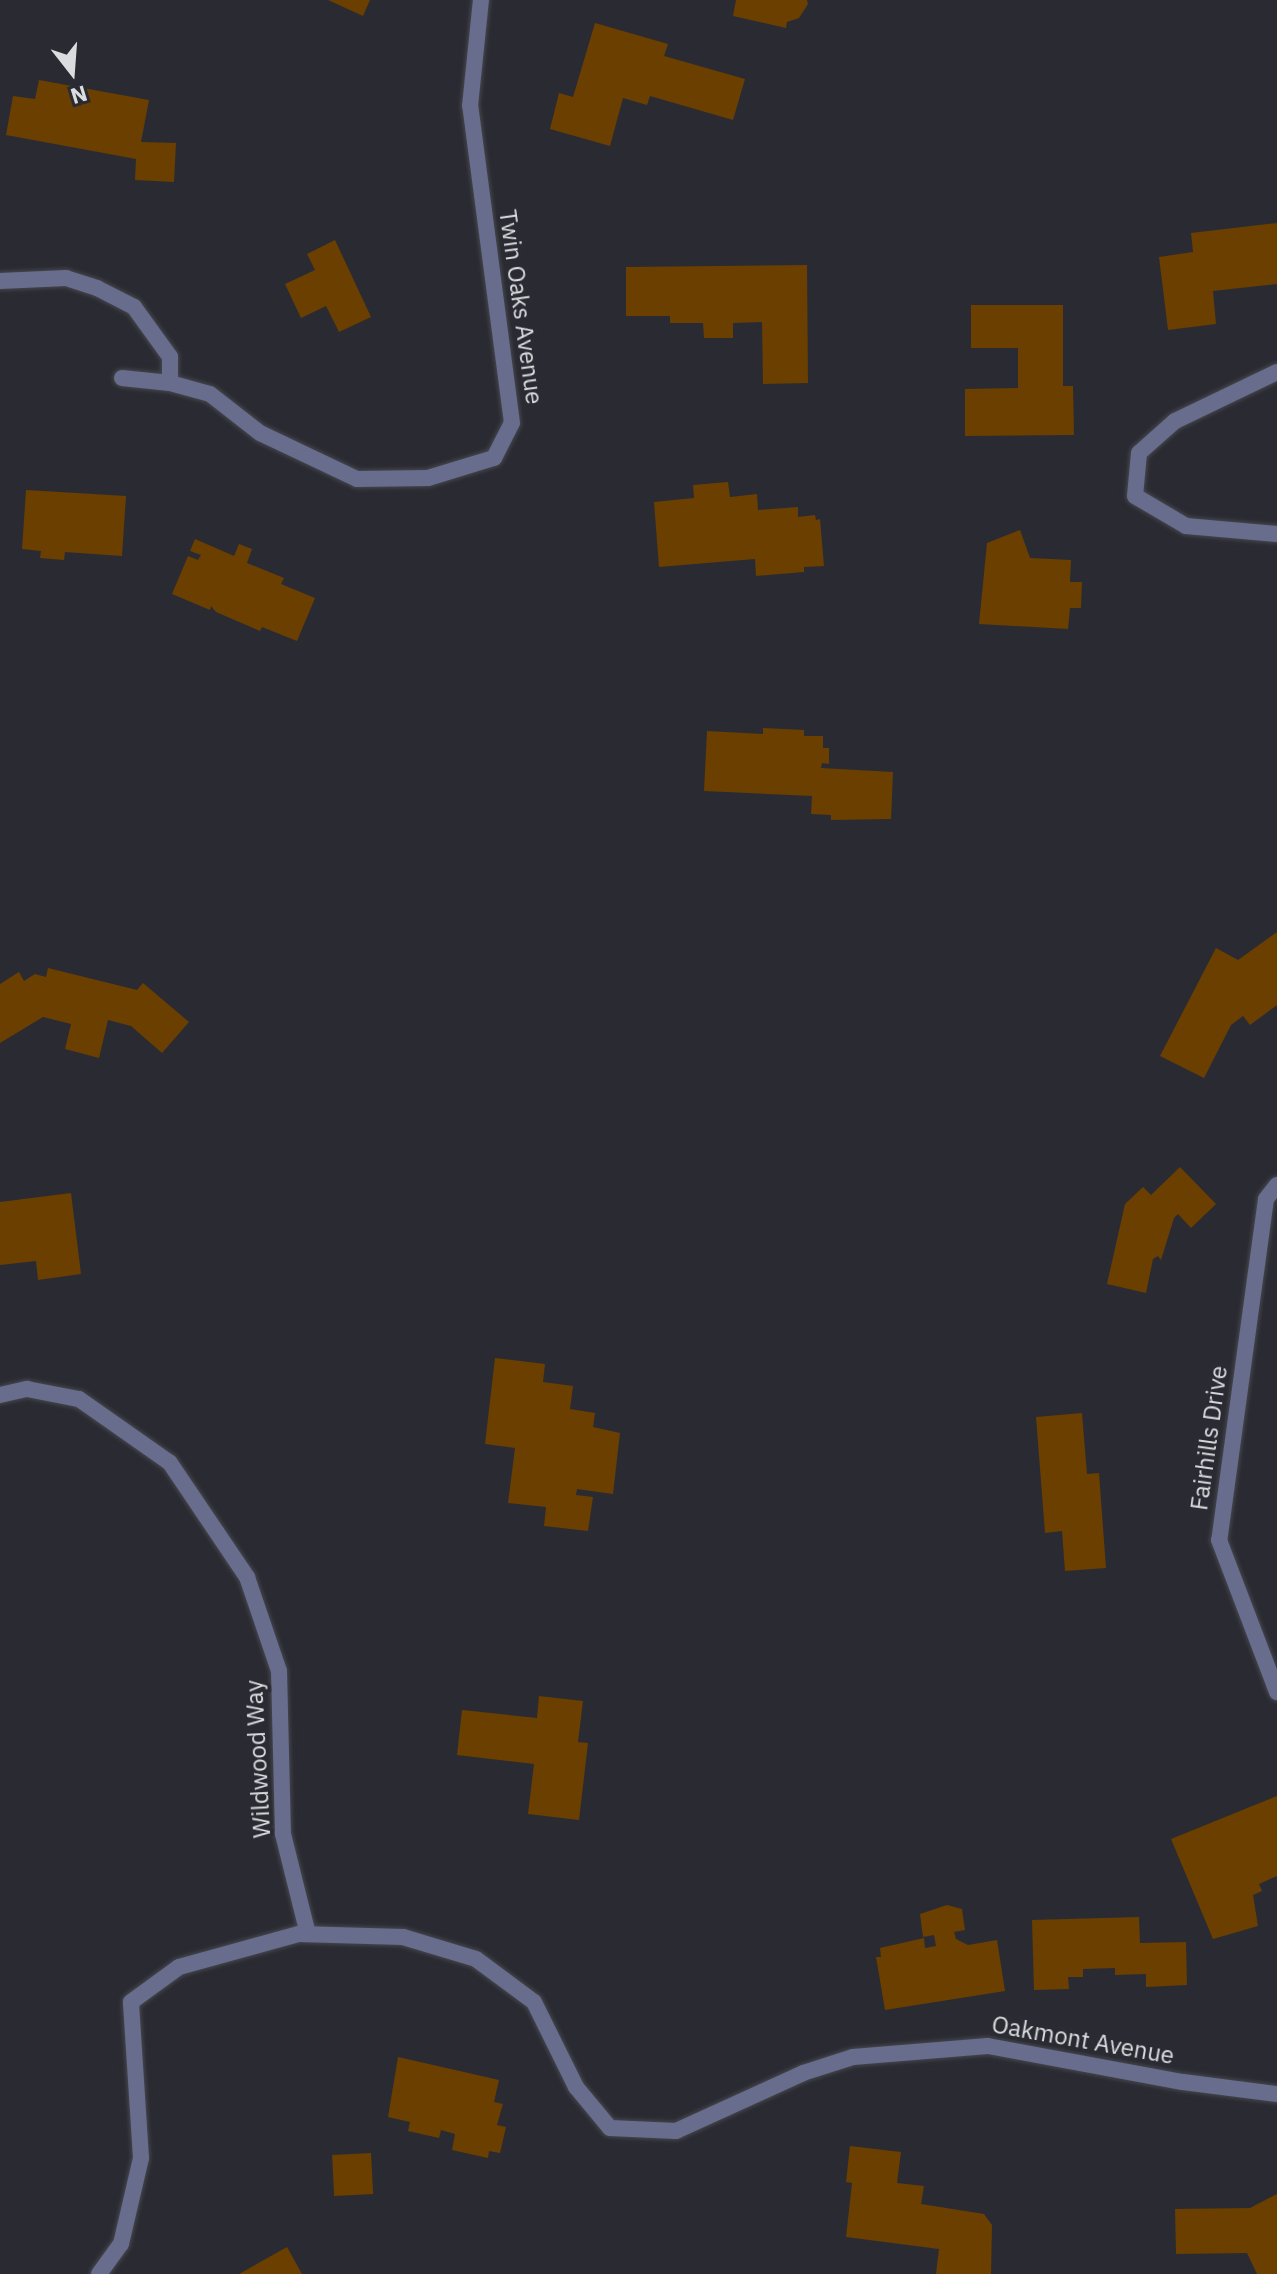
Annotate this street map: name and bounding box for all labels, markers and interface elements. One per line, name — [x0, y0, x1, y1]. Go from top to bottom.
north arrow — [32, 32, 112, 112]
text: N — [67, 79, 91, 112]
street label: Twin Oaks Avenue — [493, 208, 549, 406]
street label: Fairhills Drive — [1185, 1364, 1233, 1512]
street label: Wildwood Way — [239, 1679, 277, 1839]
street label: Oakmont Avenue — [990, 2010, 1176, 2070]

